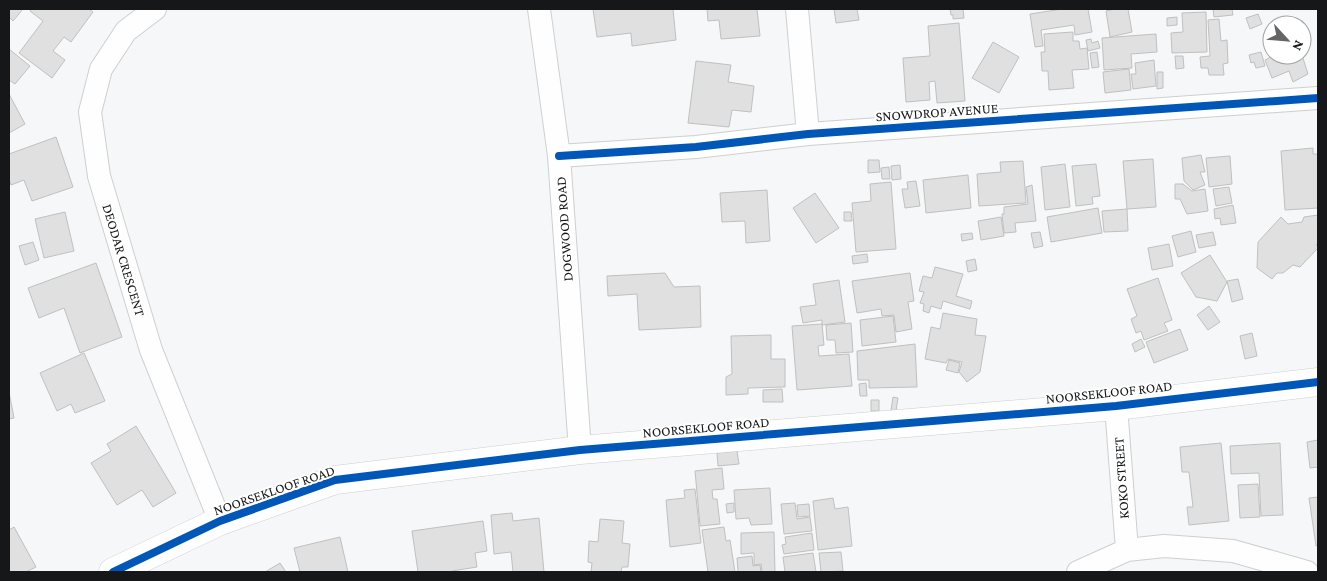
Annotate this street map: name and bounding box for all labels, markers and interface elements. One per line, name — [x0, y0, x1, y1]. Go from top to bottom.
north arrow — [1262, 15, 1312, 65]
text: N — [1289, 38, 1308, 54]
street label: SNOWDROP AVENUE — [875, 100, 999, 124]
street label: DOGWOOD ROAD — [552, 176, 576, 282]
street label: DEODAR CRESCENT — [99, 202, 149, 318]
street label: NOORSEKLOOF ROAD — [1045, 377, 1173, 407]
street label: NOORSEKLOOF ROAD — [642, 413, 770, 441]
street label: KOKO STREET — [1110, 436, 1132, 519]
street label: NOORSEKLOOF ROAD — [211, 462, 337, 518]

